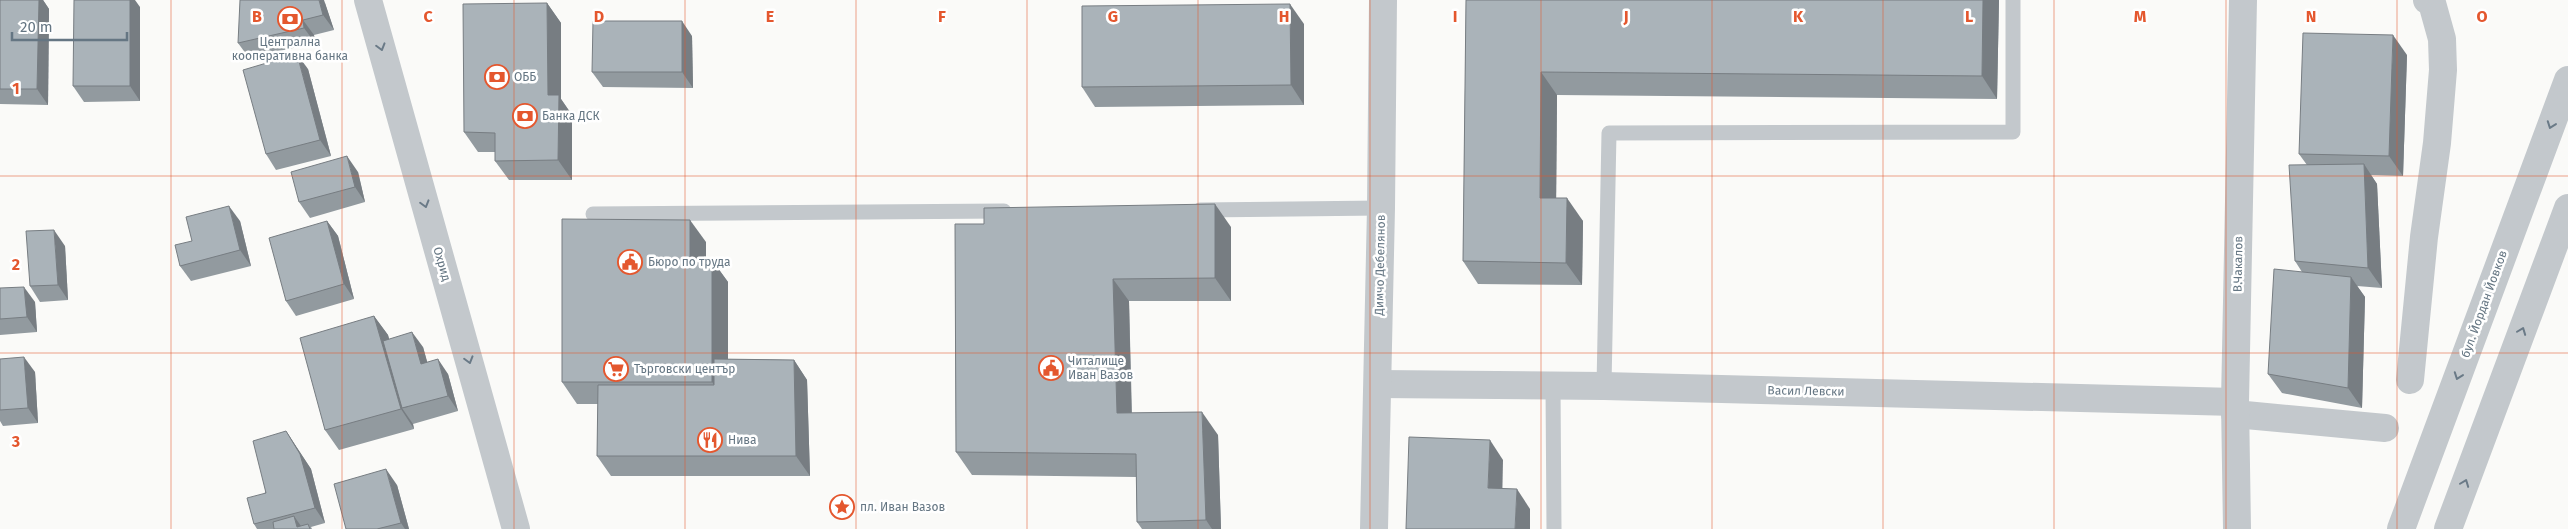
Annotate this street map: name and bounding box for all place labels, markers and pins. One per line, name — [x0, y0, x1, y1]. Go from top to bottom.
bank icon: Централна кооперативна банка — [277, 6, 303, 32]
place label: Централна кооперативна банка — [232, 35, 348, 63]
bank icon: ОББ — [484, 64, 510, 90]
place label: ОББ — [514, 70, 536, 84]
bank icon: Банка ДСК — [512, 103, 538, 129]
place label: Банка ДСК — [542, 109, 599, 123]
public building icon: Бюро по труда — [617, 249, 643, 275]
place label: Бюро по труда — [648, 255, 730, 269]
place label: Читалище Иван Вазов — [1068, 354, 1133, 382]
public building icon: Читалище Иван Вазов — [1038, 355, 1064, 381]
supermarket icon: Търговски център — [603, 356, 629, 382]
place label: Търговски център — [634, 362, 735, 376]
restaurant icon: Нива — [697, 427, 723, 453]
place label: Нива — [728, 433, 757, 447]
place icon: пл. Иван Вазов — [829, 494, 855, 520]
place label: пл. Иван Вазов — [860, 500, 946, 514]

